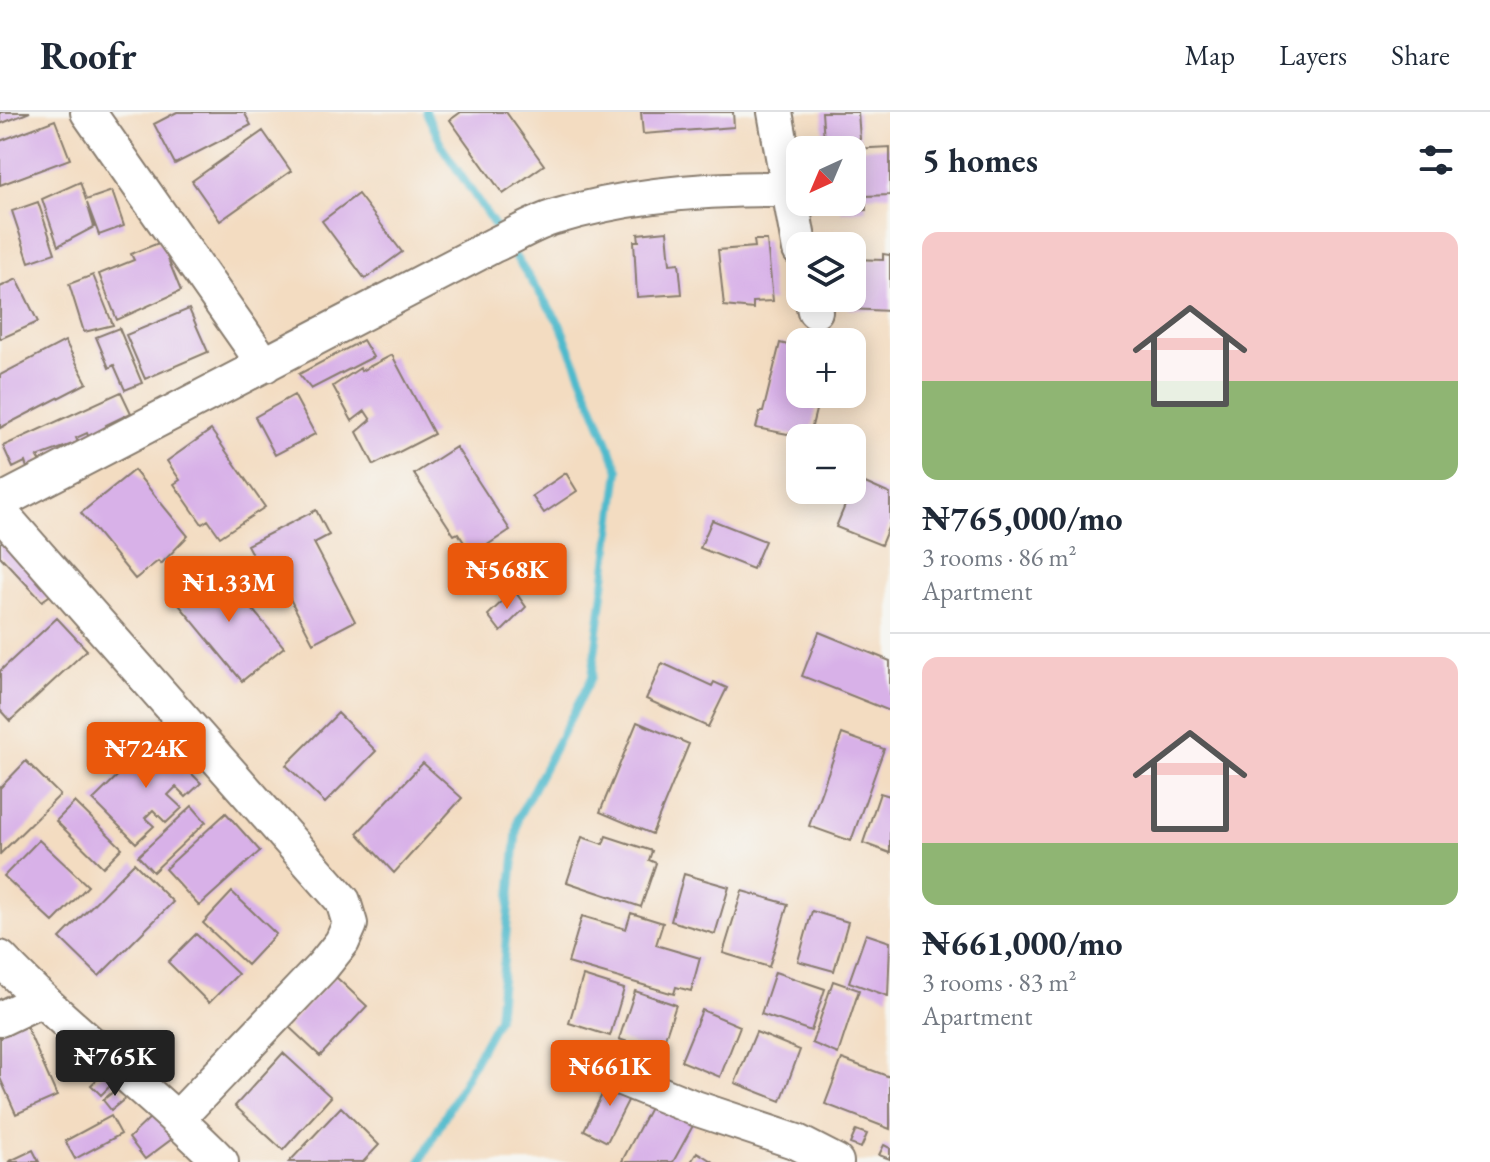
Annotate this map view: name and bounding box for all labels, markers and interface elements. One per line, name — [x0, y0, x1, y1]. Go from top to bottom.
text: Roofr — [40, 31, 137, 80]
text: Map — [1185, 37, 1235, 73]
text: Layers — [1279, 37, 1347, 73]
text: Share — [1391, 37, 1450, 73]
north arrow — [786, 136, 866, 216]
map controls — [786, 136, 866, 504]
text: 5 homes — [922, 138, 1038, 182]
icon: filters — [1414, 138, 1458, 182]
button: layers — [786, 232, 866, 312]
icon: home — [1118, 284, 1262, 428]
button: + — [786, 328, 866, 408]
button: − — [786, 424, 866, 504]
text: ₦765,000/mo — [922, 496, 1123, 540]
text: 3 rooms · 86 m² — [922, 540, 1077, 574]
pin: ₦568K — [451, 543, 563, 611]
text: ₦568K — [466, 552, 548, 586]
pin: ₦1.33M — [164, 556, 294, 624]
text: ₦1.33M — [182, 565, 276, 599]
text: Apartment — [922, 574, 1032, 608]
icon: home — [1118, 709, 1262, 853]
pin: ₦724K — [90, 722, 202, 790]
text: ₦724K — [105, 731, 187, 765]
text: ₦661,000/mo — [922, 921, 1123, 965]
text: 3 rooms · 83 m² — [922, 965, 1077, 999]
text: Apartment — [922, 999, 1032, 1033]
pin: ₦765K — [59, 1030, 171, 1098]
text: ₦765K — [74, 1039, 156, 1073]
pin: ₦661K — [554, 1040, 666, 1108]
text: ₦661K — [569, 1049, 651, 1083]

